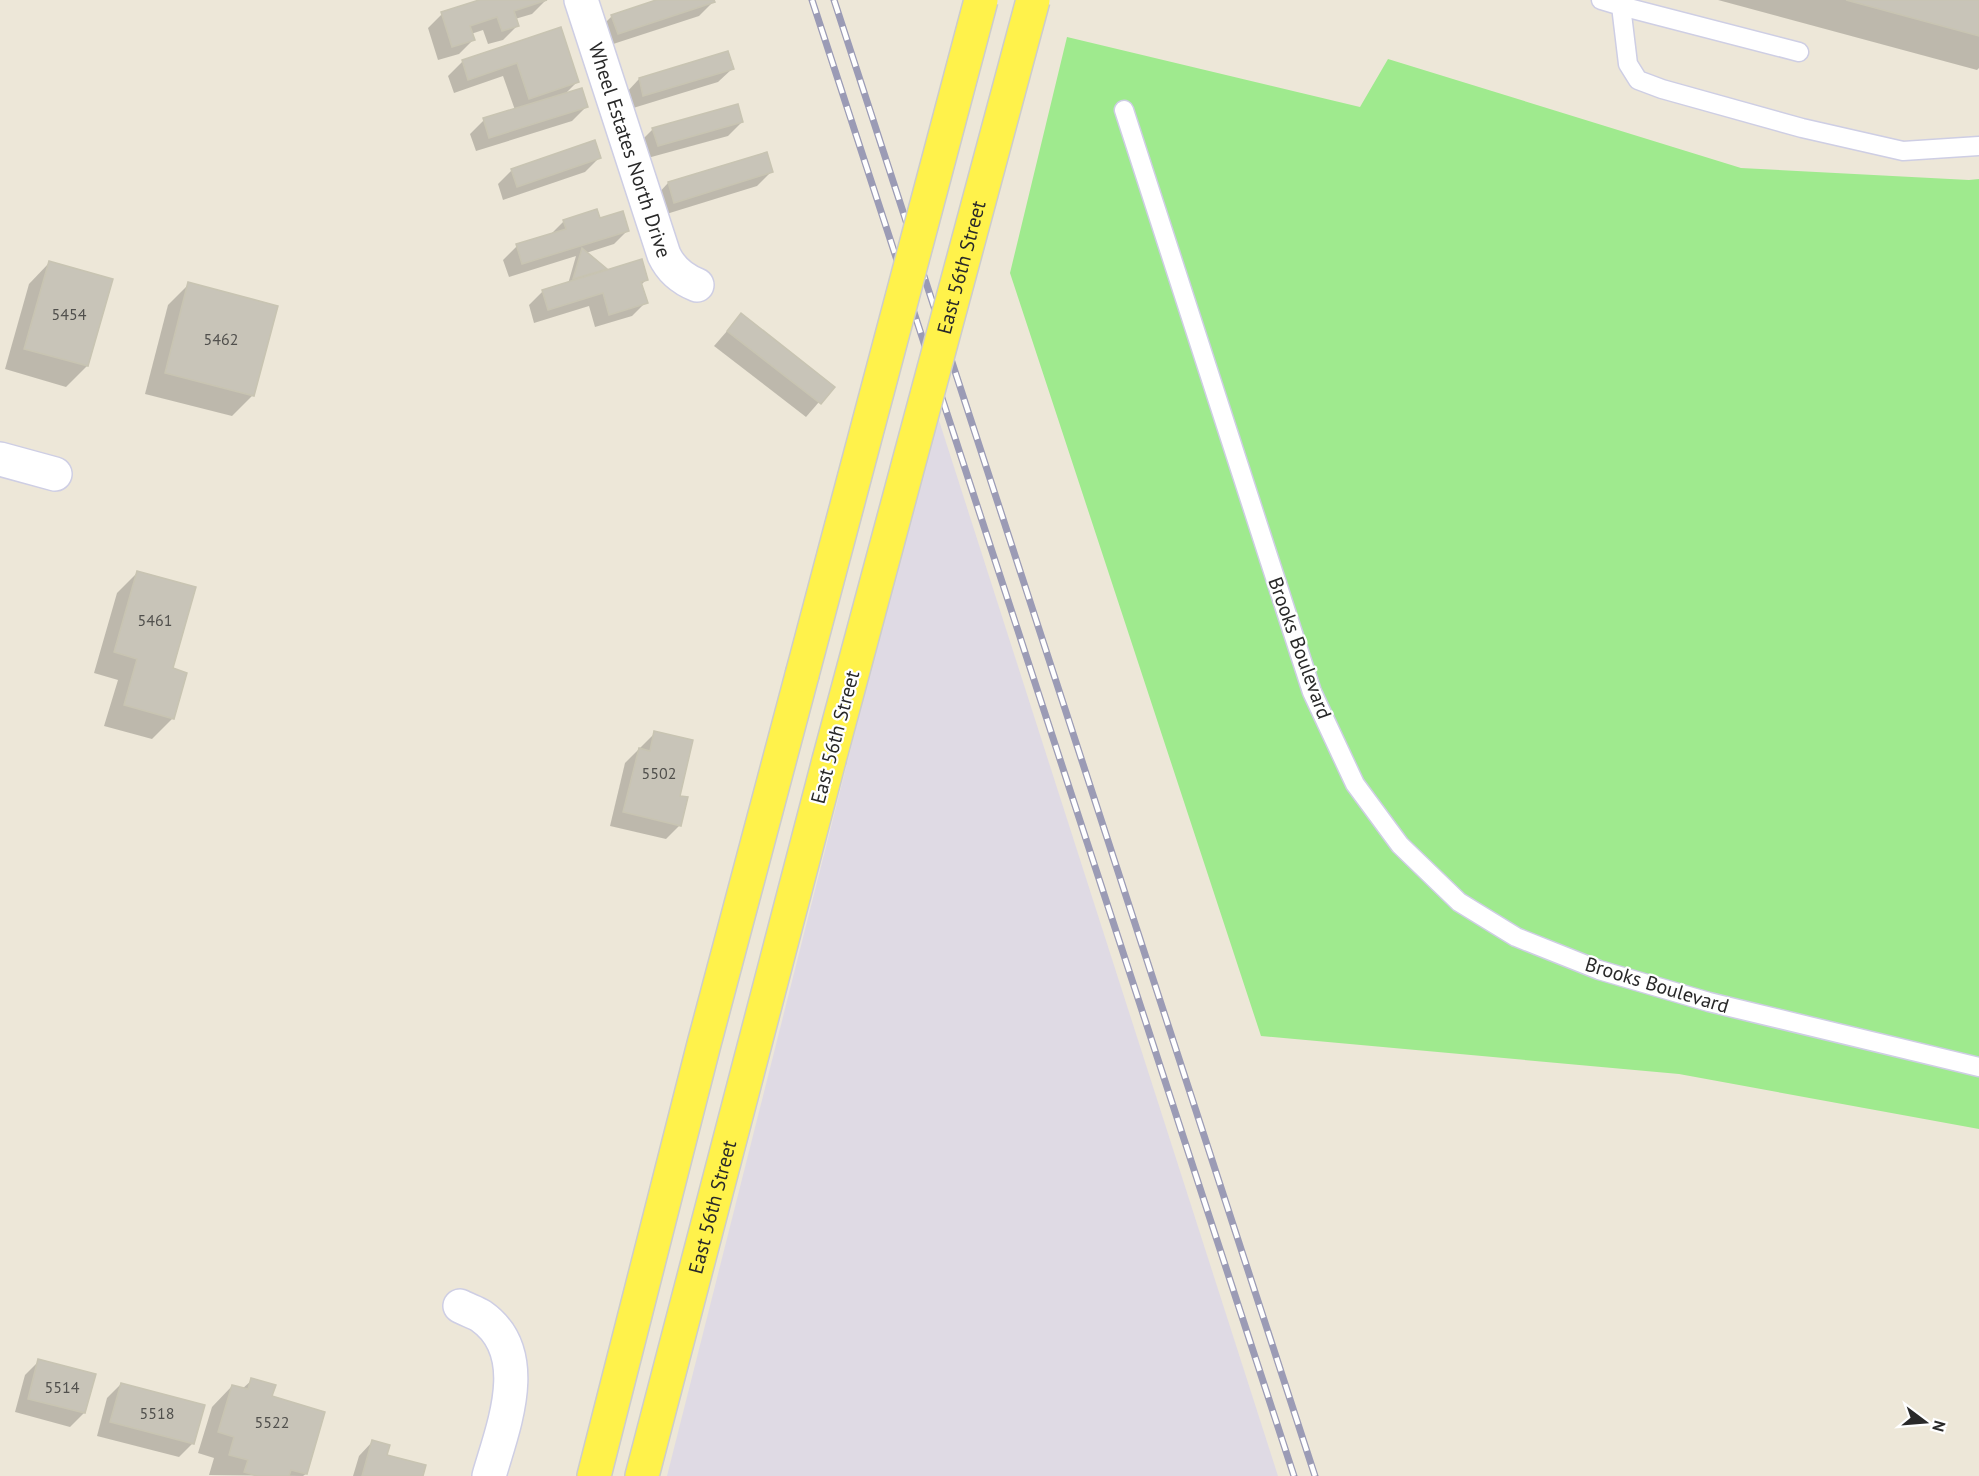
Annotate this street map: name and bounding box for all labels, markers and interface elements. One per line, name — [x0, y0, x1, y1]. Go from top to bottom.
street label: Wheel Estates North Drive — [583, 39, 677, 261]
street label: East 56th Street — [931, 198, 992, 337]
house number: 5454 — [52, 304, 87, 324]
house number: 5462 — [204, 329, 238, 349]
street label: Brooks Boulevard — [1262, 573, 1338, 723]
house number: 5461 — [138, 610, 172, 630]
street label: East 56th Street — [805, 667, 865, 807]
house number: 5502 — [642, 763, 676, 783]
street label: Brooks Boulevard — [1582, 951, 1732, 1019]
street label: East 56th Street — [682, 1137, 742, 1277]
house number: 5514 — [45, 1377, 80, 1397]
north arrow — [1895, 1392, 1955, 1452]
house number: 5518 — [140, 1403, 174, 1423]
house number: 5522 — [255, 1412, 289, 1432]
text: N — [1928, 1418, 1950, 1434]

